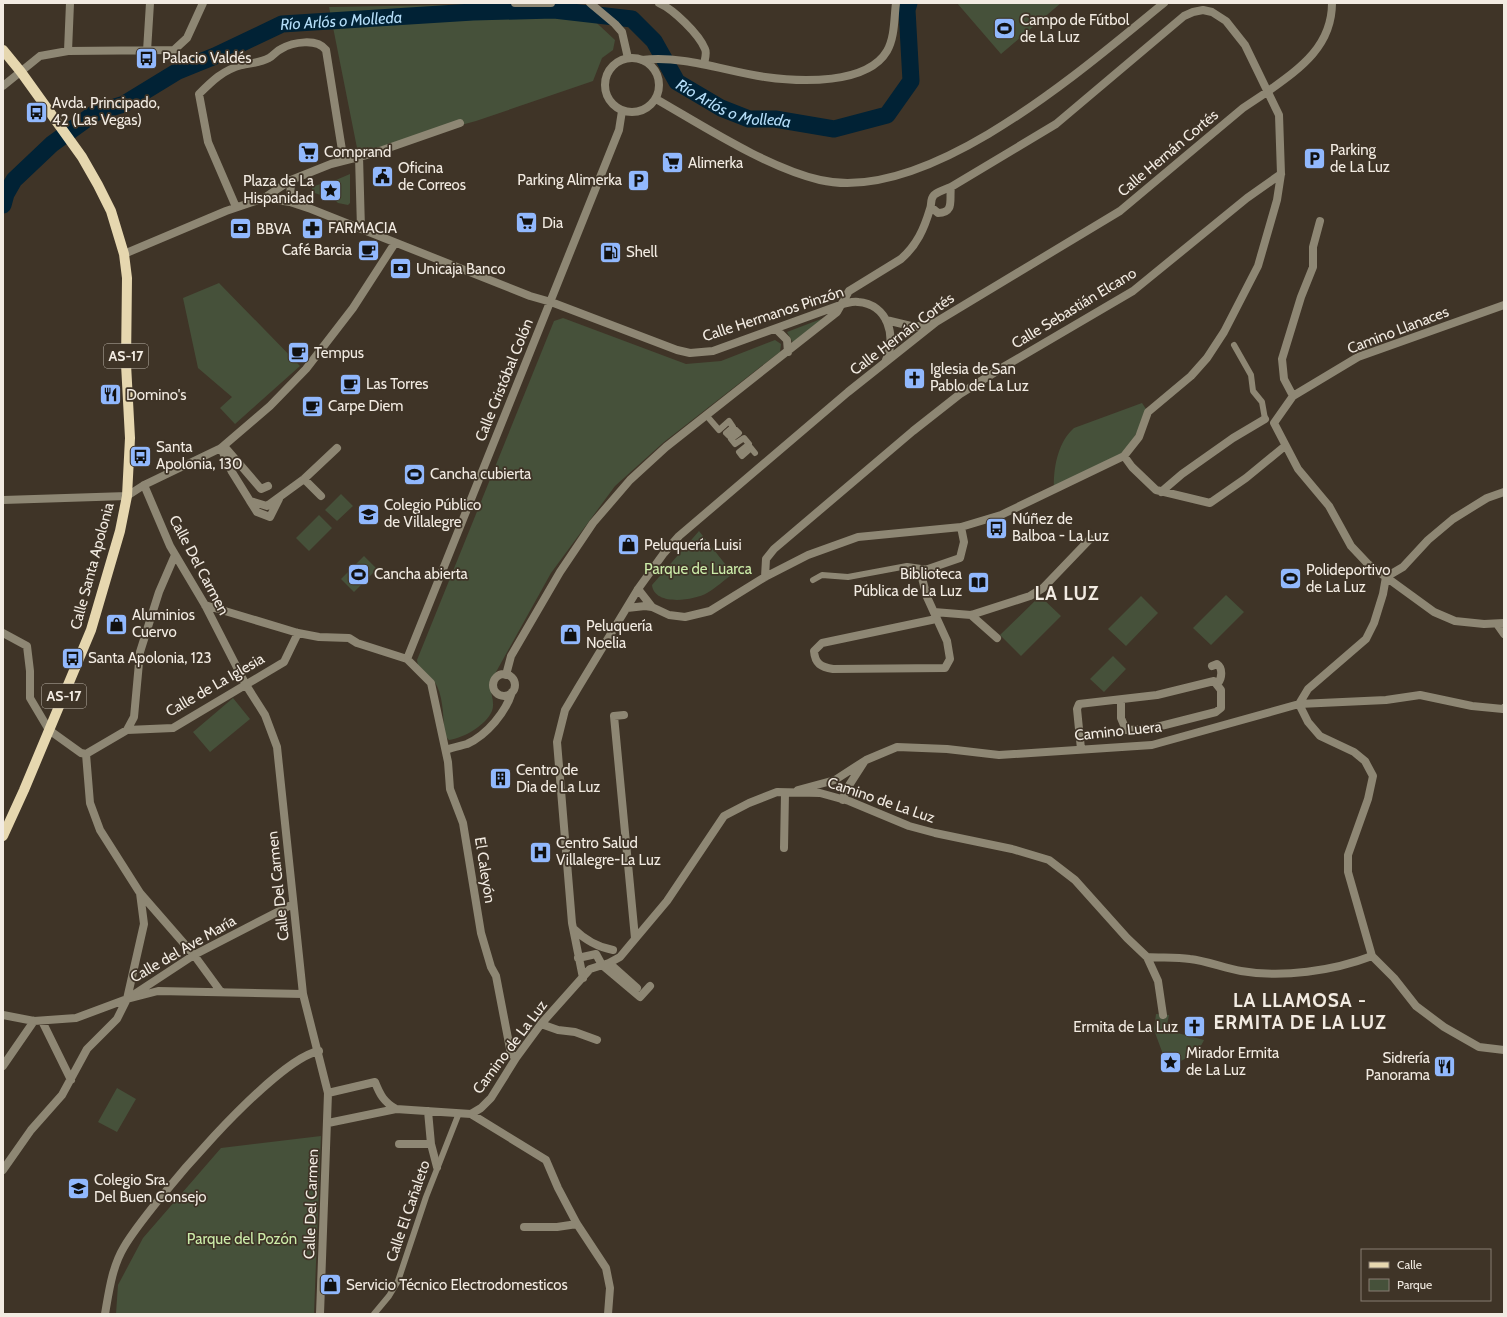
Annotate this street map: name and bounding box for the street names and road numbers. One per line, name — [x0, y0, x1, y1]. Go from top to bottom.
street label: Calle Hernán Cortés — [1114, 106, 1222, 200]
street label: Calle Sebastián Elcano — [1008, 264, 1140, 352]
street label: Calle Hermanos Pinzón — [700, 283, 846, 345]
street label: Calle Hernán Cortés — [846, 289, 958, 379]
street label: Camino Llanaces — [1345, 302, 1451, 358]
street label: Calle Cristóbal Colón — [471, 316, 537, 444]
road number: AS-17 — [104, 344, 148, 368]
street label: Calle Santa Apolonia — [66, 500, 118, 631]
street label: Calle Del Carmen — [165, 512, 233, 618]
street label: Calle de La Iglesia — [163, 649, 268, 720]
road number: AS-17 — [42, 684, 86, 708]
street label: Camino Luera — [1074, 717, 1163, 745]
street label: Camino de La Luz — [825, 773, 937, 827]
street label: Calle Del Carmen — [263, 830, 293, 942]
street label: El Caleyón — [471, 836, 499, 904]
street label: Calle del Ave María — [127, 911, 240, 987]
street label: Camino de La Luz — [469, 997, 551, 1097]
street label: Calle Del Carmen — [300, 1149, 322, 1259]
street label: Calle El Cañaleto — [382, 1158, 434, 1264]

